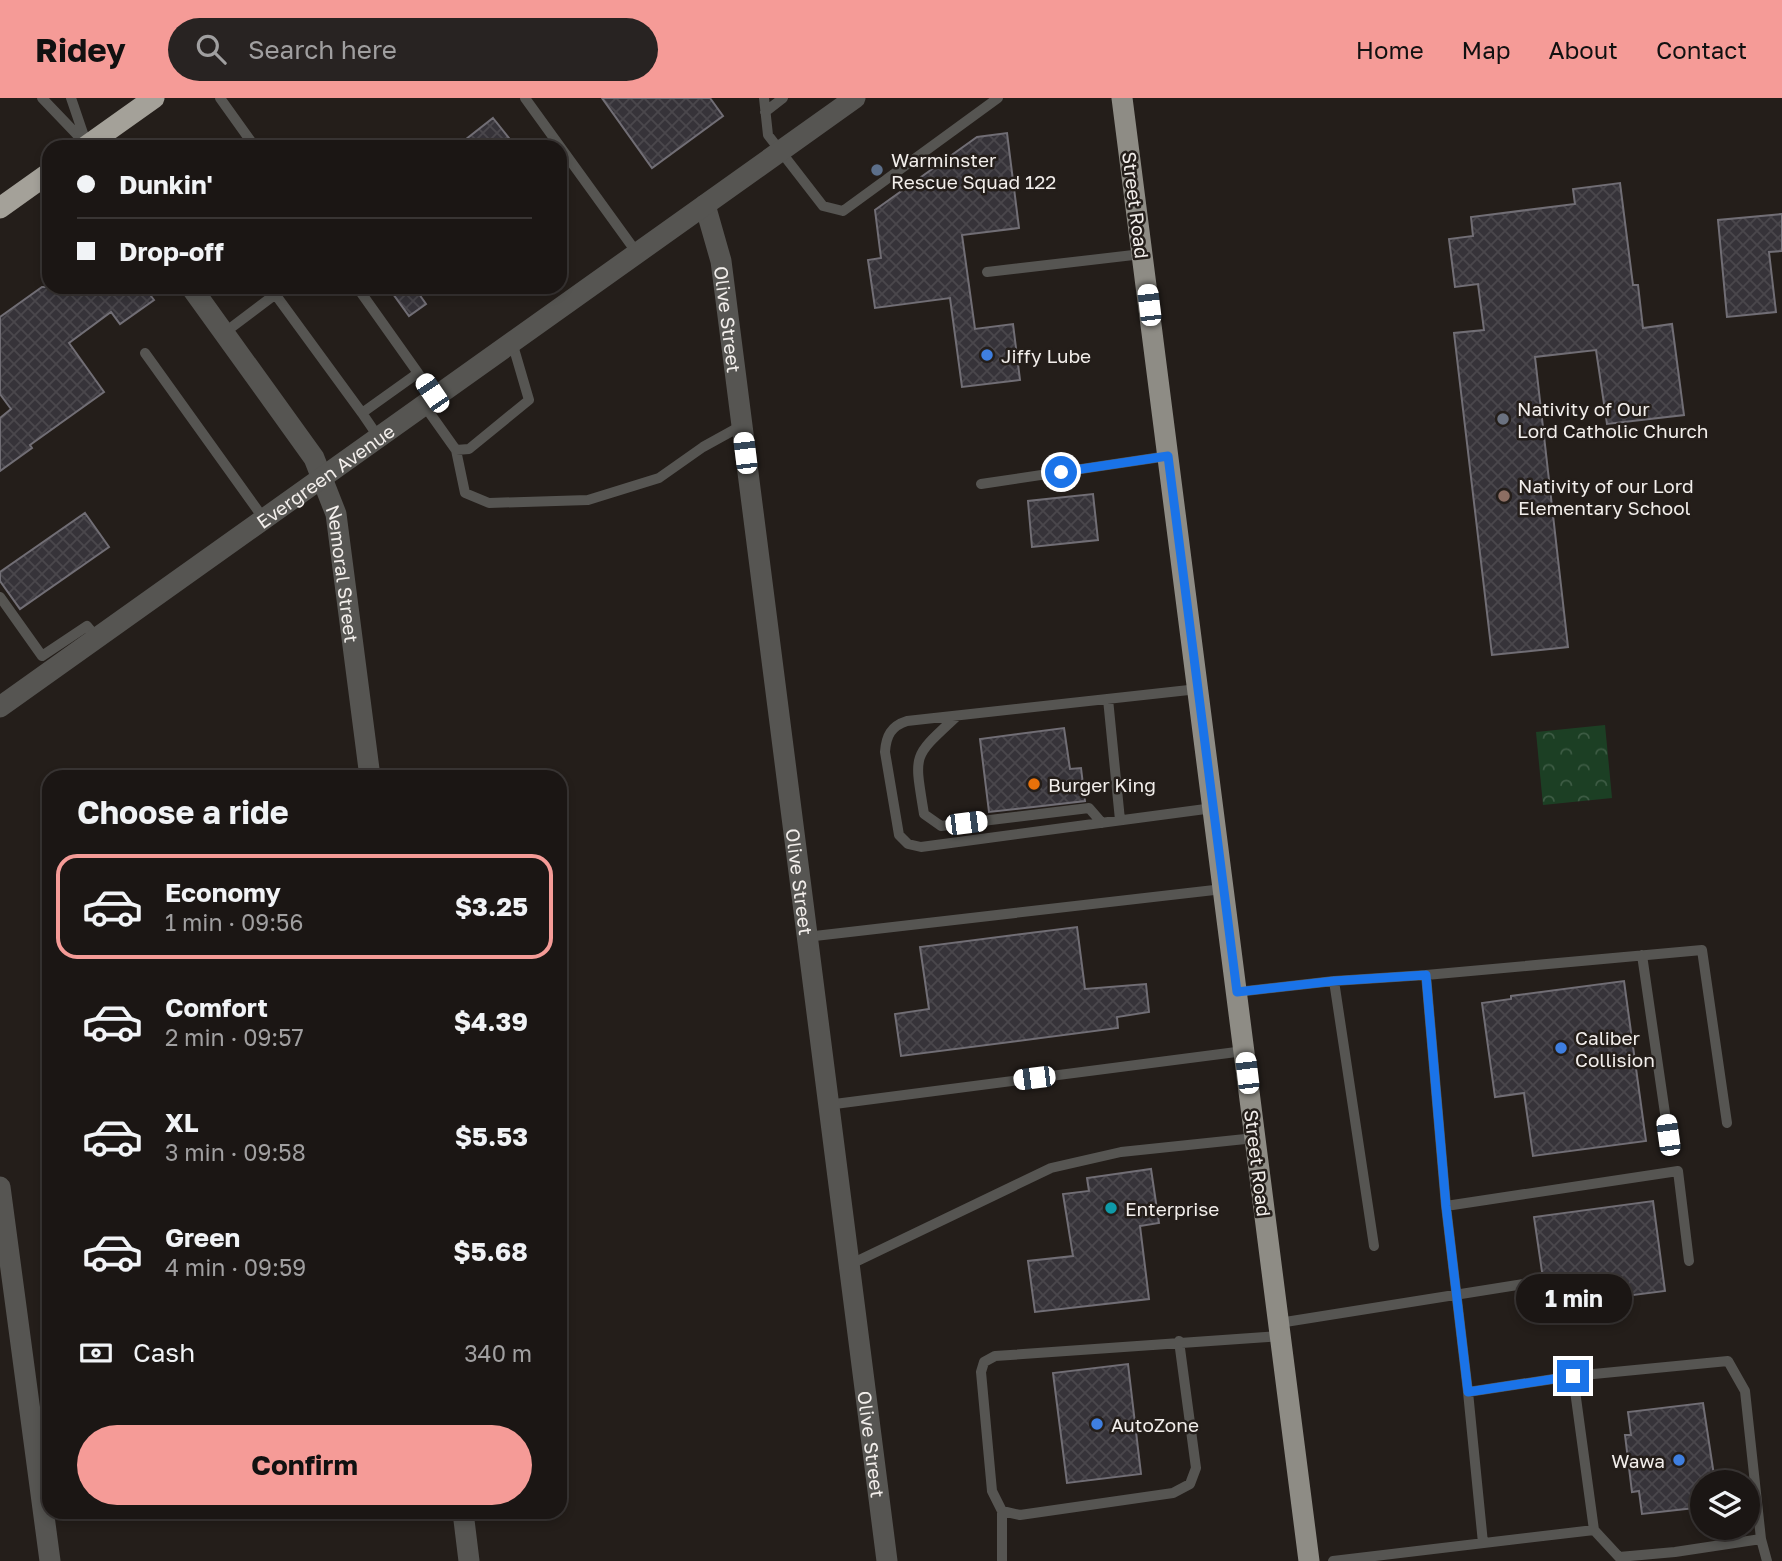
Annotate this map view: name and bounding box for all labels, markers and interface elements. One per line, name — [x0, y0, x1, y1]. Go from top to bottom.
search box — [168, 18, 658, 81]
text: Ridey — [35, 30, 126, 69]
icon: search — [192, 30, 230, 68]
text: Search here — [248, 34, 397, 65]
text: Home — [1356, 35, 1424, 64]
text: Map — [1462, 35, 1511, 64]
text: About — [1549, 35, 1618, 64]
text: Contact — [1656, 35, 1747, 64]
place label: Warminster Rescue Squad 122 — [891, 148, 1056, 193]
street label: Street Road — [1118, 150, 1154, 260]
marker: Warminster Rescue Squad 122 — [869, 162, 885, 178]
text: Dunkin' — [119, 169, 213, 200]
text: Drop-off — [119, 236, 224, 267]
street label: Olive Street — [710, 264, 747, 374]
car — [1137, 283, 1162, 327]
place label: Jiffy Lube — [1001, 344, 1091, 367]
marker: Jiffy Lube — [979, 347, 995, 363]
car — [412, 370, 453, 416]
place label: Nativity of Our Lord Catholic Church — [1517, 397, 1708, 442]
marker: Nativity of Our Lord Catholic Church — [1495, 411, 1511, 427]
street label: Evergreen Avenue — [251, 418, 399, 533]
car — [733, 431, 758, 475]
route start — [1045, 456, 1077, 488]
place label: Nativity of our Lord Elementary School — [1518, 474, 1694, 519]
marker: Nativity of our Lord Elementary School — [1496, 488, 1512, 504]
street label: Nemoral Street — [322, 501, 364, 644]
place label: Burger King — [1048, 773, 1156, 796]
marker: Burger King — [1026, 776, 1042, 792]
text: Choose a ride — [77, 793, 289, 831]
car — [944, 810, 989, 836]
street label: Olive Street — [782, 827, 818, 937]
icon: car — [81, 875, 144, 938]
text: Economy — [165, 877, 281, 908]
text: $3.25 — [455, 891, 528, 922]
text: 1 min · 09:56 — [165, 908, 303, 936]
icon: car — [81, 990, 144, 1053]
text: Comfort — [165, 992, 268, 1023]
text: $4.39 — [454, 1006, 528, 1037]
text: 2 min · 09:57 — [165, 1023, 304, 1051]
place label: Caliber Collision — [1575, 1026, 1655, 1071]
marker: Caliber Collision — [1553, 1040, 1569, 1056]
car — [1235, 1051, 1260, 1095]
car — [1012, 1065, 1057, 1091]
icon: car — [81, 1105, 144, 1168]
text: XL — [165, 1107, 199, 1138]
street label: Street Road — [1240, 1108, 1276, 1218]
car — [1655, 1113, 1682, 1157]
text: $5.53 — [455, 1121, 528, 1152]
text: 3 min · 09:58 — [165, 1138, 306, 1166]
place label: Enterprise — [1125, 1197, 1219, 1220]
marker: Enterprise — [1103, 1200, 1119, 1216]
icon: car — [81, 1220, 144, 1283]
text: Green — [165, 1222, 240, 1253]
text: $5.68 — [453, 1236, 528, 1267]
text: 4 min · 09:59 — [165, 1253, 306, 1281]
callout: 1 min — [1515, 1274, 1631, 1324]
text: 1 min — [1545, 1284, 1603, 1312]
icon: cash — [77, 1334, 115, 1372]
text: Cash — [133, 1337, 195, 1368]
text: 340 m — [464, 1339, 532, 1367]
route end — [1557, 1360, 1589, 1392]
street label: Olive Street — [854, 1389, 890, 1499]
place label: AutoZone — [1111, 1413, 1199, 1436]
marker: AutoZone — [1089, 1416, 1105, 1432]
button: Confirm — [77, 1425, 532, 1505]
place label: Wawa — [1611, 1449, 1665, 1472]
marker: Wawa — [1671, 1452, 1687, 1468]
map controls — [1690, 1470, 1760, 1540]
button: layers — [1690, 1470, 1760, 1540]

